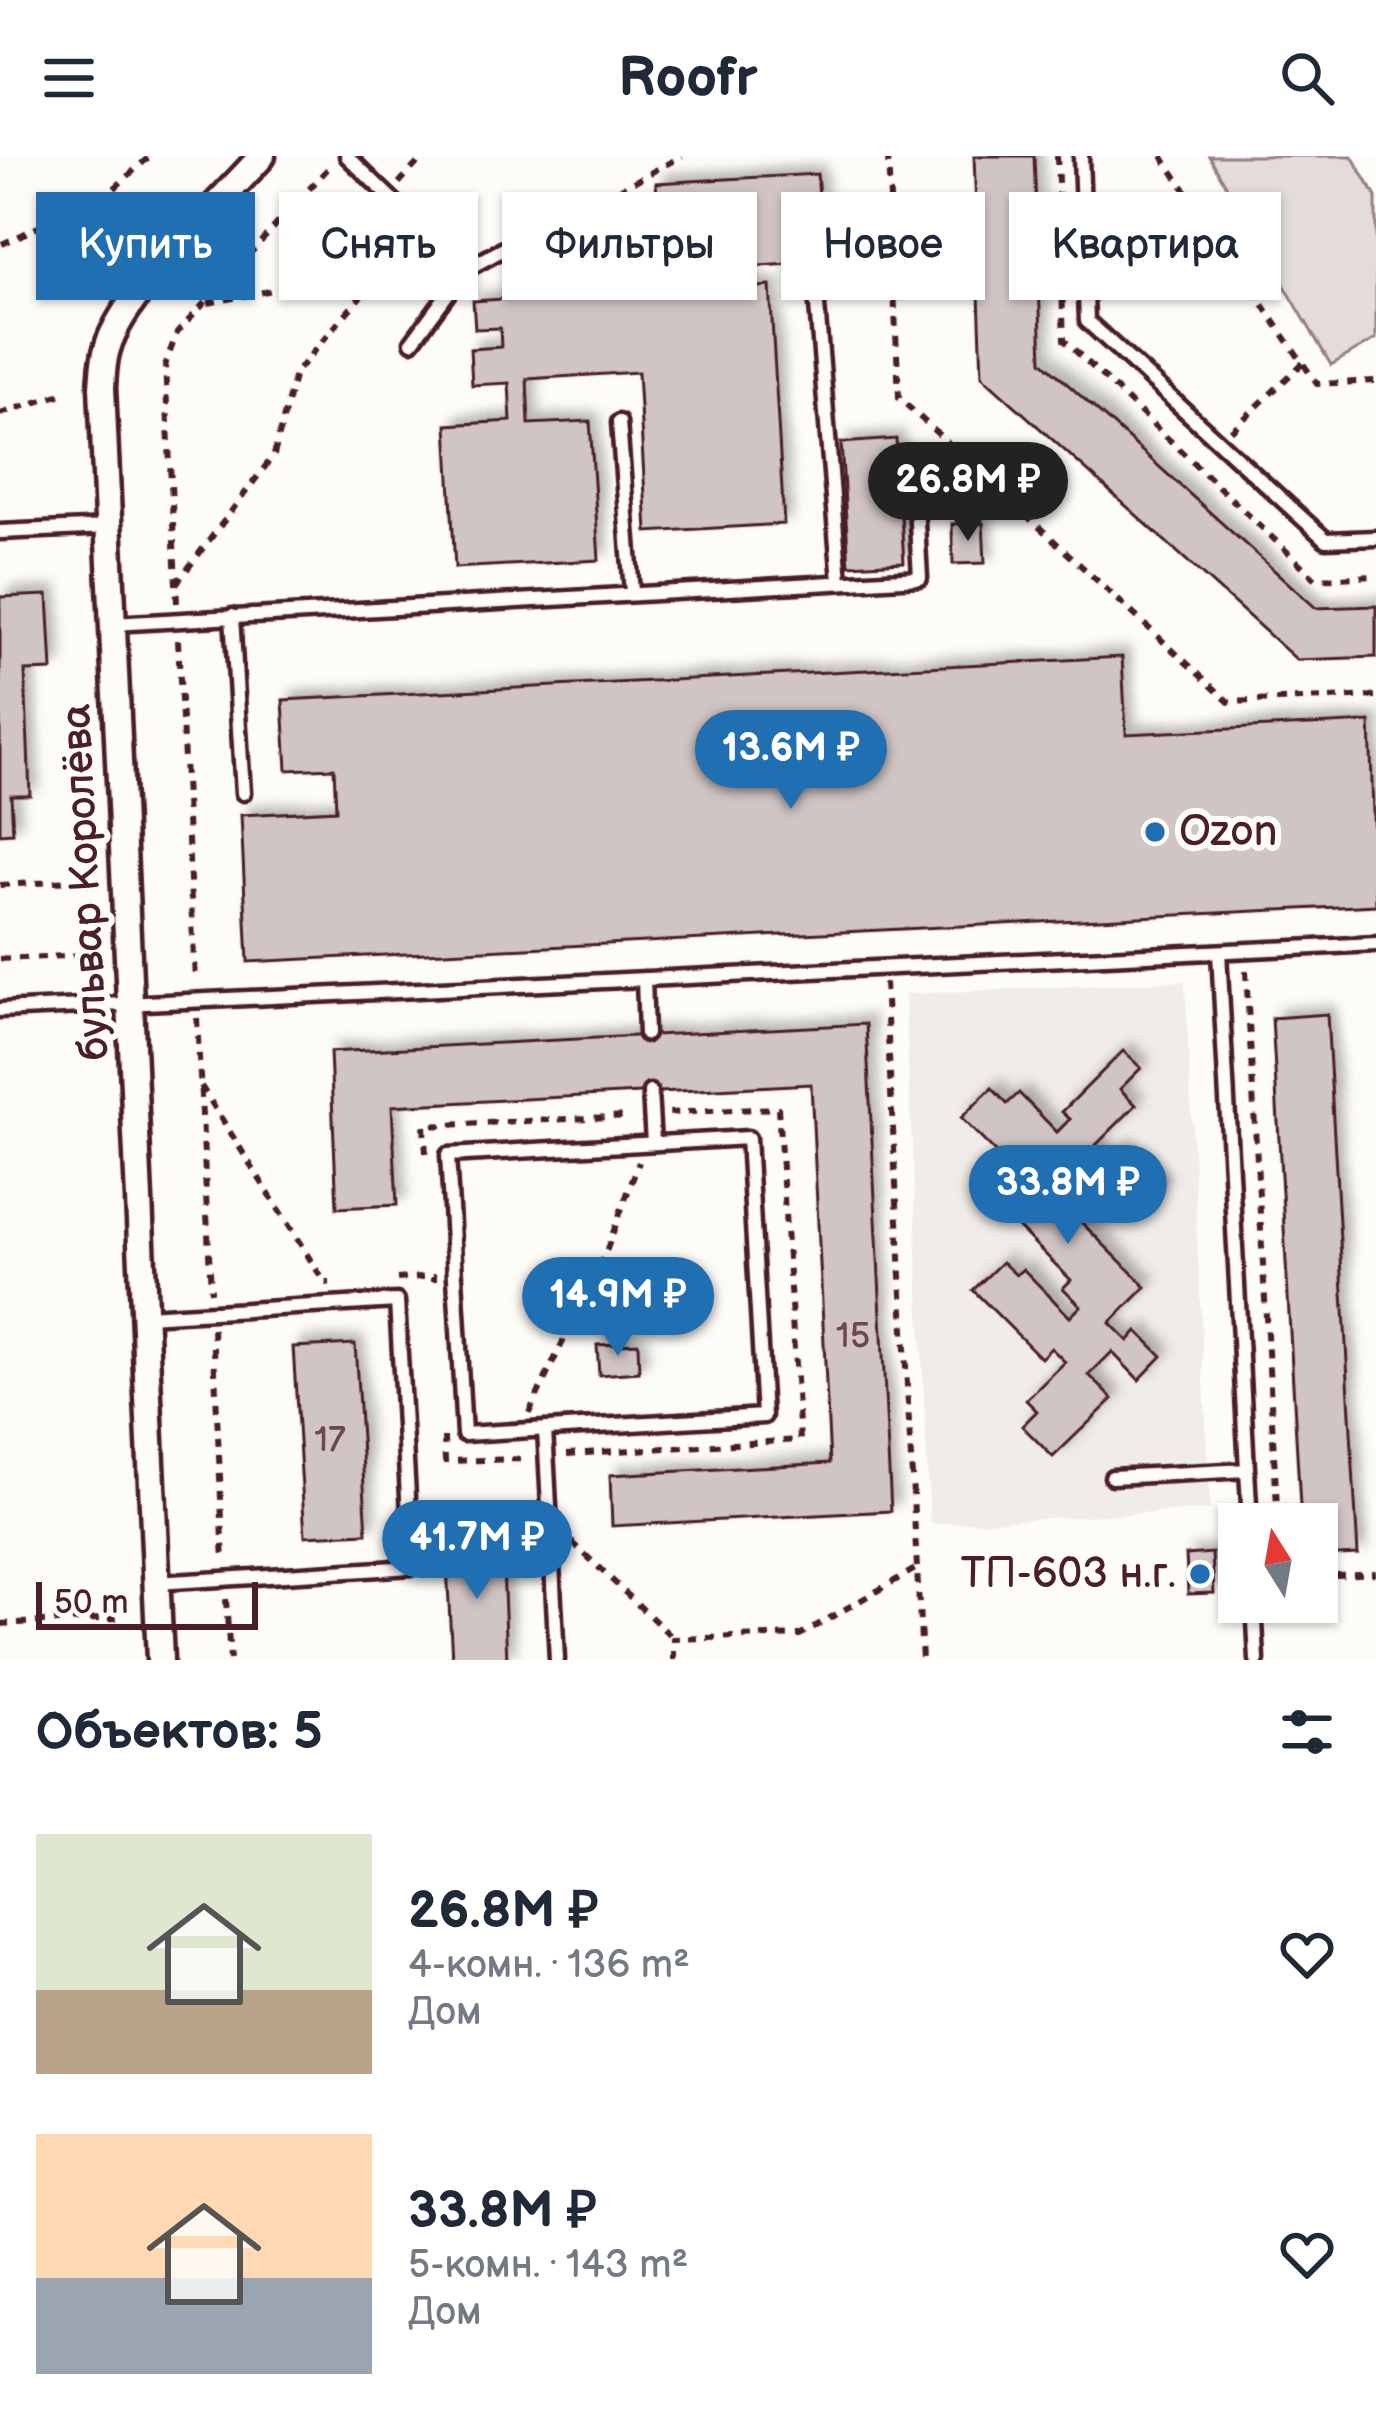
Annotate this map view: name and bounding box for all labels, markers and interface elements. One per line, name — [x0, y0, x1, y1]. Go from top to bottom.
icon: menu — [36, 45, 102, 111]
icon: search — [1274, 45, 1340, 111]
text: Roofr — [618, 46, 758, 111]
chip: Купить — [36, 192, 255, 300]
chip: Снять — [279, 192, 478, 300]
chip: Фильтры — [502, 192, 757, 300]
chip: Новое — [781, 192, 985, 300]
chip: Квартира — [1009, 192, 1281, 300]
pin: 26.8M ₽ — [857, 442, 1079, 544]
text: 26.8M ₽ — [895, 457, 1041, 504]
street label: бульвар Королёва — [51, 702, 121, 1061]
pin: 13.6M ₽ — [680, 710, 902, 812]
text: 13.6M ₽ — [722, 725, 860, 772]
place label: Ozon — [1179, 807, 1277, 858]
marker: Ozon — [1142, 819, 1168, 845]
pin: 33.8M ₽ — [957, 1145, 1179, 1247]
text: 33.8M ₽ — [996, 1160, 1140, 1207]
pin: 14.9M ₽ — [507, 1257, 729, 1359]
text: 14.9M ₽ — [549, 1272, 687, 1319]
house number: 15 — [836, 1315, 870, 1358]
house number: 17 — [314, 1419, 346, 1462]
pin: 41.7M ₽ — [366, 1500, 588, 1602]
north arrow — [1218, 1503, 1338, 1623]
map controls — [1218, 1503, 1338, 1623]
text: 41.7M ₽ — [409, 1515, 545, 1562]
place label: ТП-603 н.г. — [961, 1549, 1176, 1600]
marker: ТП-603 н.г. — [1187, 1561, 1213, 1587]
scale bar — [36, 1576, 258, 1629]
text: 50 m — [54, 1583, 129, 1623]
icon: filters — [1274, 1699, 1340, 1765]
text: Объектов: 5 — [36, 1702, 323, 1763]
text: 26.8M ₽ — [408, 1881, 599, 1942]
icon: home — [132, 1882, 276, 2026]
icon: heart — [1274, 1921, 1340, 1987]
text: 4-комн. · 136 m² — [408, 1942, 690, 1989]
text: Дом — [408, 1989, 482, 2036]
text: 33.8M ₽ — [408, 2181, 597, 2242]
icon: home — [132, 2182, 276, 2326]
icon: heart — [1274, 2221, 1340, 2287]
text: 5-комн. · 143 m² — [408, 2242, 688, 2289]
text: Дом — [408, 2289, 482, 2336]

